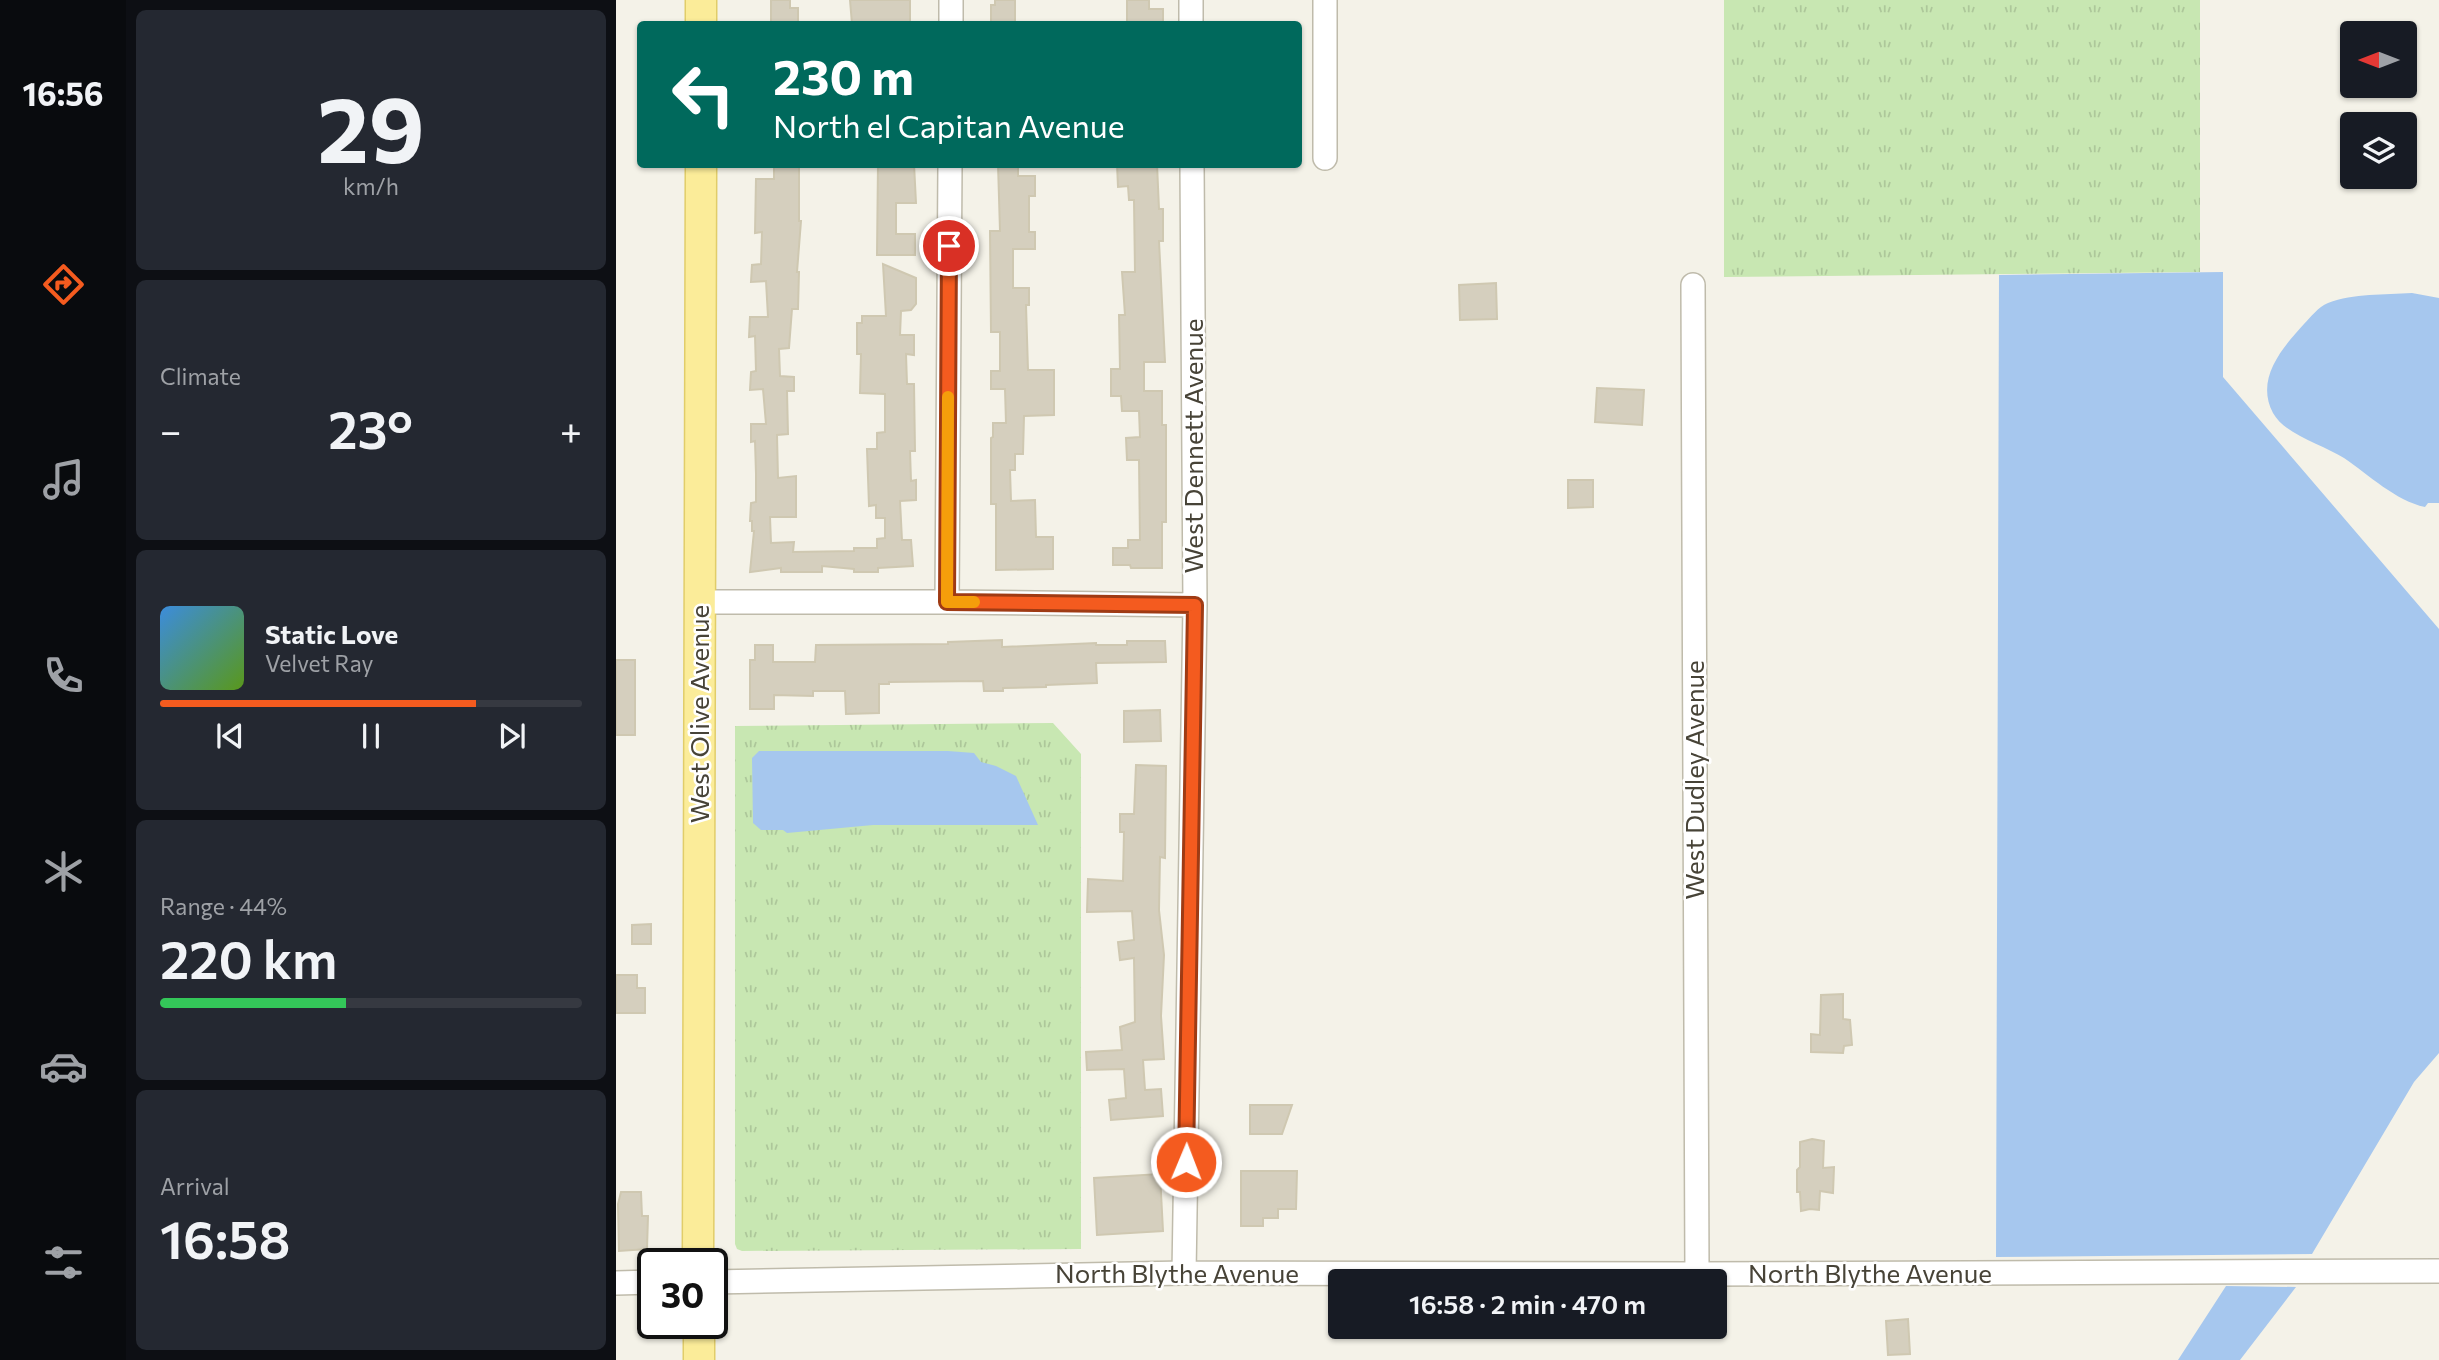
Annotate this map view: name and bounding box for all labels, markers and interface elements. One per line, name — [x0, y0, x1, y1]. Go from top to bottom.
north arrow — [2340, 21, 2417, 98]
map controls — [2340, 21, 2417, 189]
text: 230 m — [773, 45, 914, 105]
icon: left — [658, 49, 749, 140]
text: 29 — [317, 70, 425, 182]
text: 16:56 — [22, 73, 104, 113]
text: North el Capitan Avenue — [773, 105, 1125, 145]
button: layers — [2340, 112, 2417, 189]
text: km/h — [343, 172, 399, 200]
pin — [919, 216, 979, 276]
icon: arrive — [930, 227, 968, 265]
icon: directions — [39, 260, 88, 309]
street label: West Dennett Avenue — [1177, 319, 1208, 573]
text: Climate — [160, 362, 241, 390]
text: 23° — [328, 396, 413, 460]
text: − — [160, 406, 182, 453]
text: + — [560, 406, 582, 453]
icon: music — [39, 455, 88, 504]
street label: West Olive Avenue — [683, 605, 714, 823]
text: Static Love — [265, 618, 398, 649]
text: Velvet Ray — [265, 649, 373, 677]
icon: phone — [39, 651, 88, 700]
street label: West Dudley Avenue — [1678, 660, 1709, 900]
icon: previous — [211, 717, 249, 755]
icon: pause — [352, 717, 390, 755]
icon: next — [493, 717, 531, 755]
icon: climate — [39, 847, 88, 896]
text: Range · 44% — [160, 892, 287, 920]
text: 220 km — [160, 926, 337, 990]
icon: car — [39, 1042, 88, 1091]
position arrow — [1149, 1125, 1223, 1199]
text: Arrival — [160, 1172, 230, 1200]
text: 16:58 — [160, 1206, 290, 1270]
icon: filters — [39, 1238, 88, 1287]
speed limit sign: 30 — [637, 1248, 728, 1339]
street label: North Blythe Avenue — [1055, 1257, 1299, 1288]
street label: North Blythe Avenue — [1748, 1257, 1992, 1288]
text: 16:58 · 2 min · 470 m — [1409, 1288, 1646, 1319]

